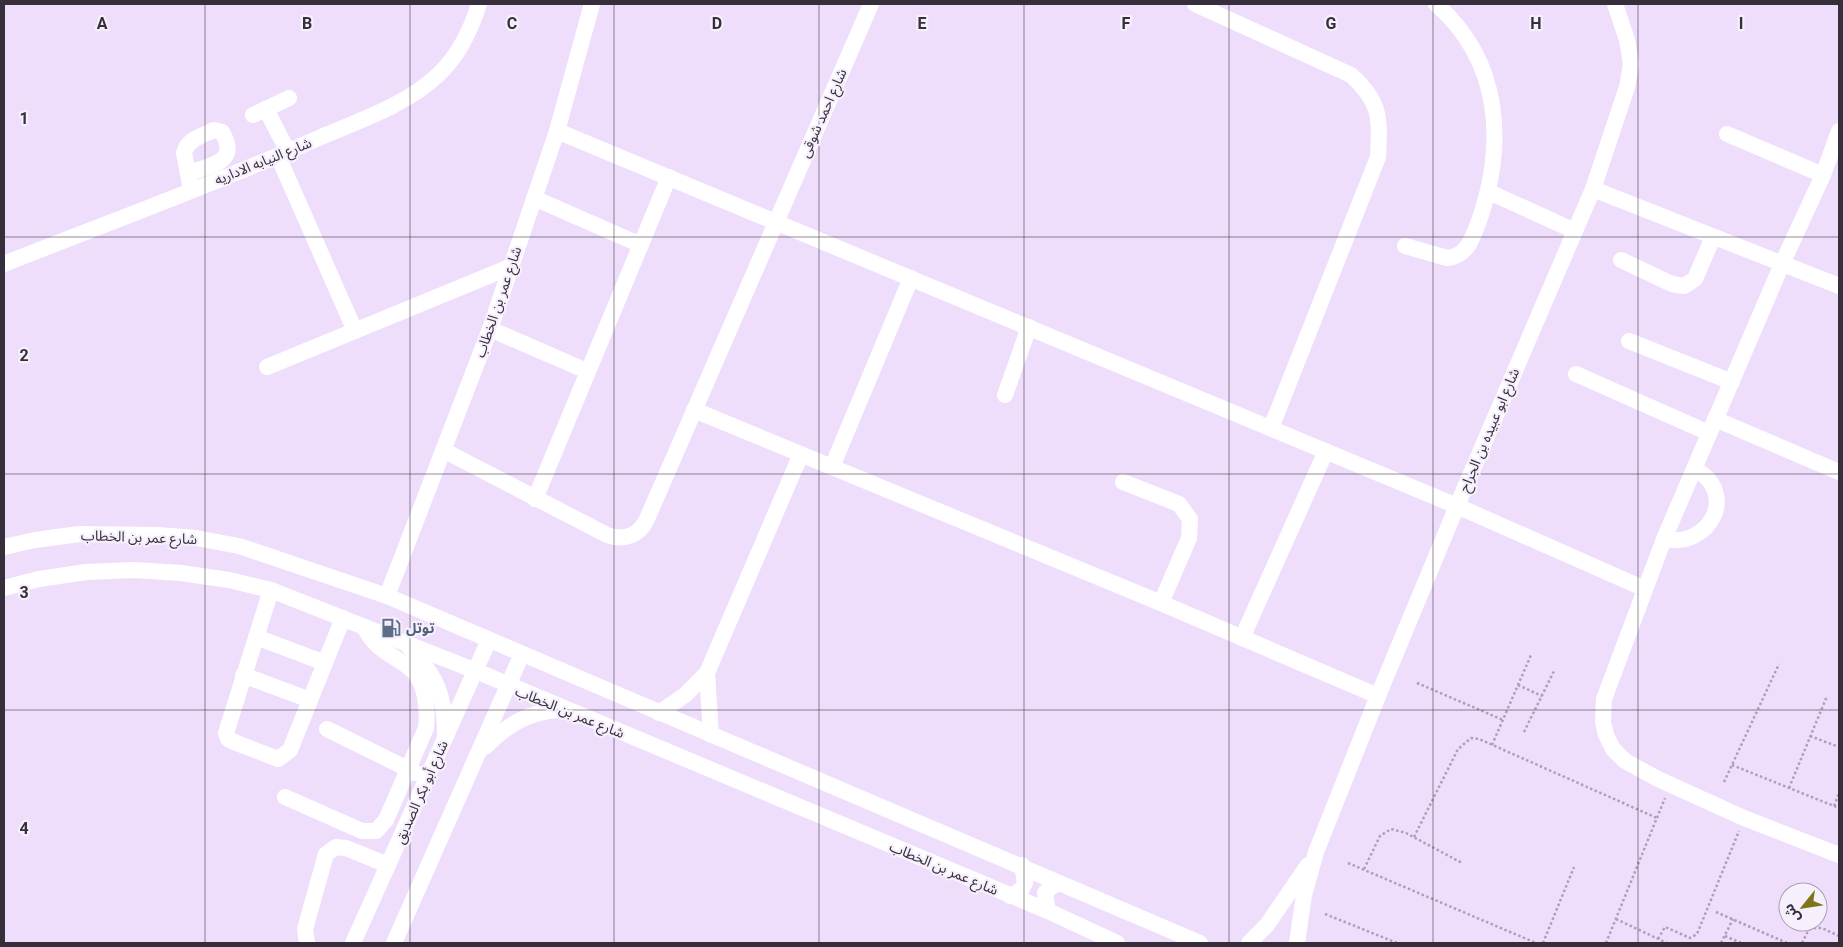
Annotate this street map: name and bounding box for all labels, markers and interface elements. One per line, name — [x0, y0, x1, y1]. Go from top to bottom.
text: A — [97, 14, 108, 33]
text: B — [302, 14, 312, 33]
text: C — [507, 14, 517, 33]
text: D — [712, 14, 722, 33]
text: E — [918, 14, 927, 33]
text: F — [1122, 14, 1131, 33]
text: G — [1326, 14, 1337, 33]
text: H — [1530, 14, 1542, 33]
text: I — [1739, 14, 1743, 33]
street label: شارع احمد شوقى — [796, 66, 852, 161]
text: 1 — [19, 109, 29, 128]
street label: شارع النيابه الاداريه — [212, 134, 315, 191]
street label: شارع عمر بن الخطاب — [472, 244, 527, 361]
text: 2 — [19, 346, 29, 365]
street label: شارع ابو عبيده بن الجراح — [1456, 366, 1525, 495]
street label: شارع عمر بن الخطاب — [81, 527, 197, 550]
text: 3 — [19, 583, 29, 602]
fuel station icon: توتل — [380, 617, 402, 639]
place label: توتل — [406, 620, 434, 636]
street label: شارع عمر بن الخطاب — [512, 683, 627, 744]
street label: شارع أبو بكر الصديق — [390, 738, 454, 847]
text: 4 — [19, 819, 29, 838]
street label: شارع عمر بن الخطاب — [886, 838, 1001, 901]
north arrow — [1778, 882, 1828, 932]
text: ش — [1780, 901, 1803, 926]

